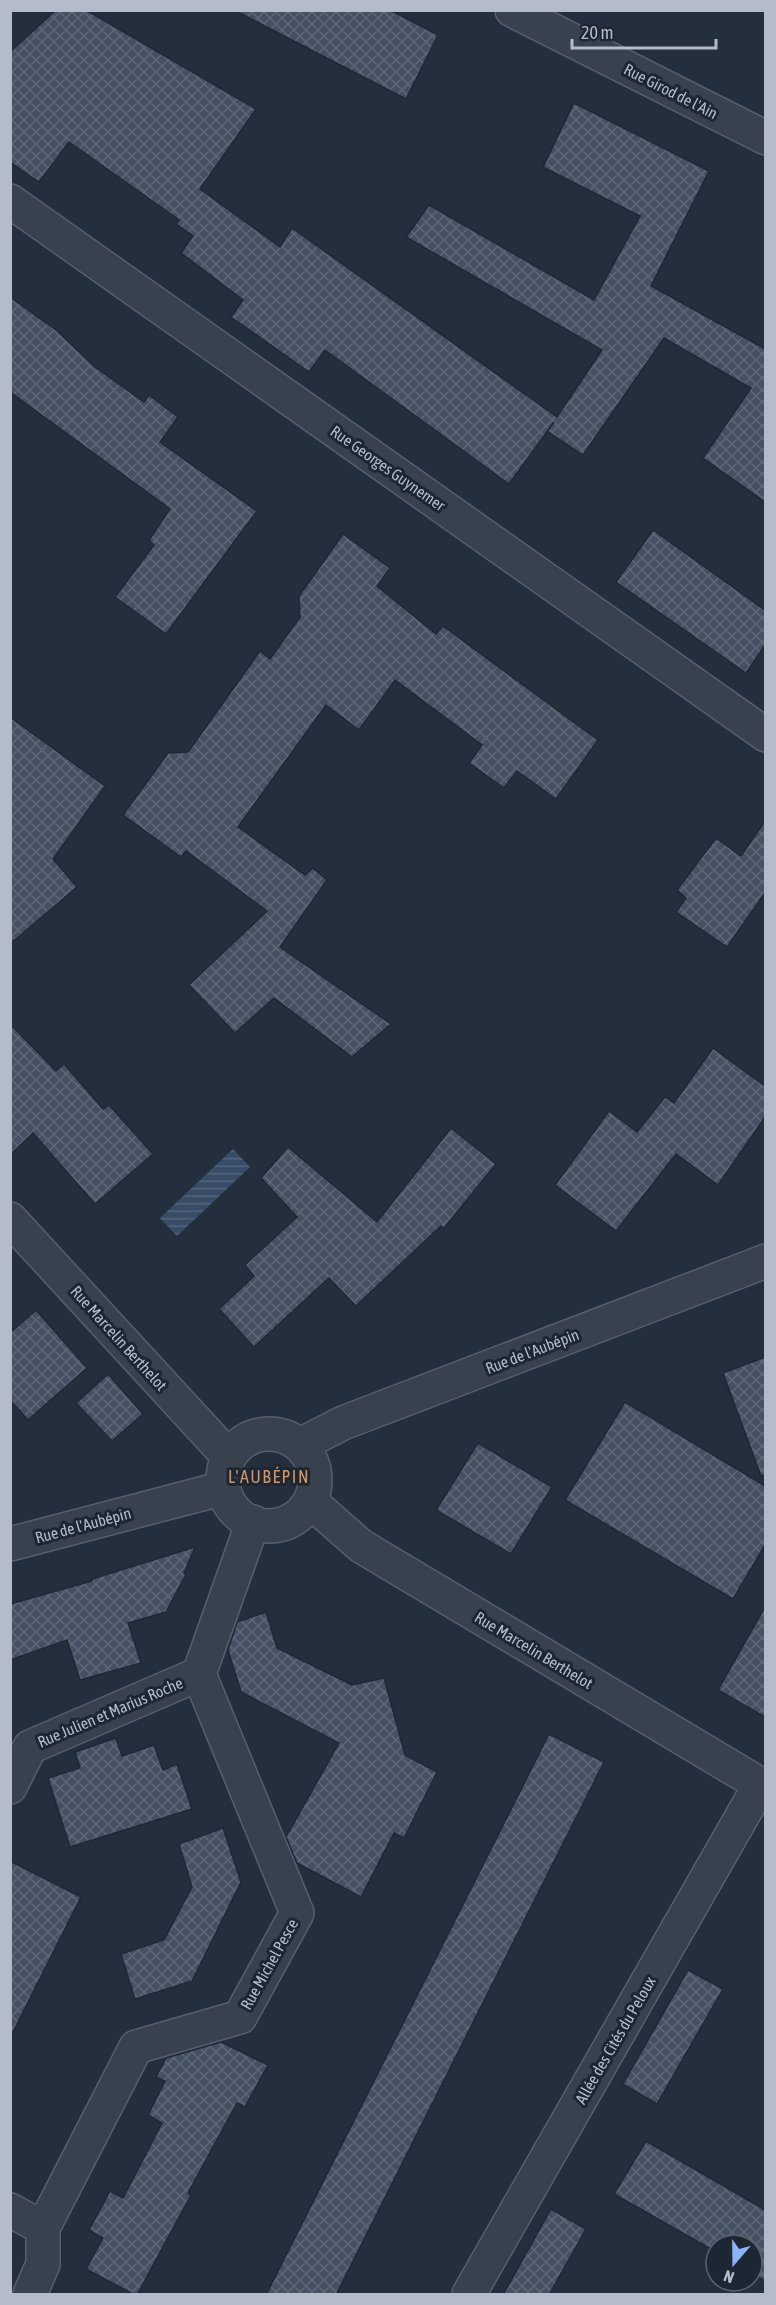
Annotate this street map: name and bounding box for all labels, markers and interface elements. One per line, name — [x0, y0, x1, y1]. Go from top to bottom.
scale bar — [572, 12, 716, 50]
text: 20 m — [581, 22, 613, 43]
street label: Rue Girod de l'Ain — [621, 60, 721, 122]
street label: Rue Georges Guynemer — [327, 422, 449, 515]
street label: Rue Marcelin Berthelot — [67, 1282, 171, 1394]
street label: Rue de l'Aubépin — [483, 1325, 582, 1378]
district label: L'AUBÉPIN — [228, 1466, 310, 1487]
street label: Rue de l'Aubépin — [33, 1504, 133, 1547]
street label: Rue Marcelin Berthelot — [472, 1608, 597, 1693]
street label: Rue Julien et Marius Roche — [35, 1673, 185, 1751]
street label: Rue Michel Pesce — [237, 1916, 301, 2012]
street label: Allée des Cités du Peloux — [571, 1973, 659, 2107]
north arrow — [704, 2233, 764, 2293]
text: N — [721, 2267, 736, 2287]

